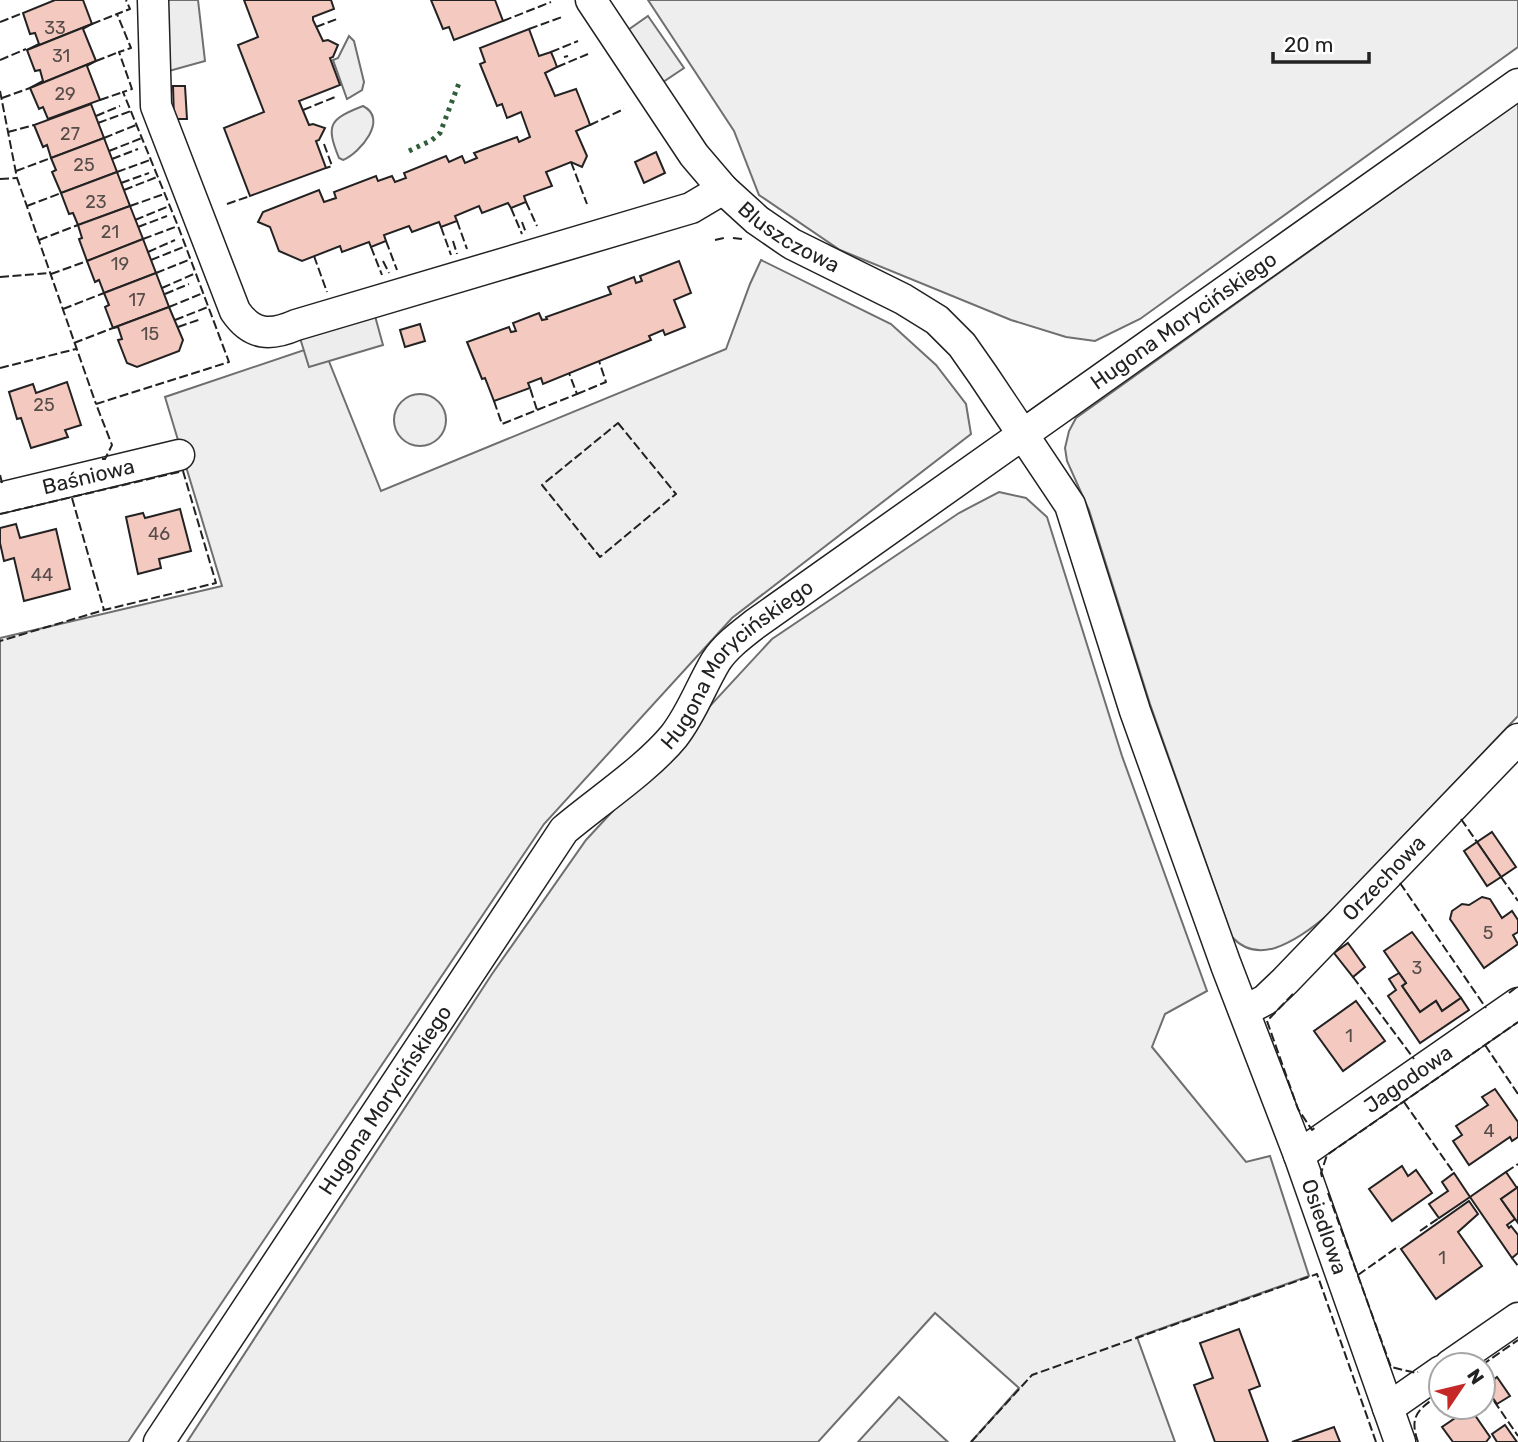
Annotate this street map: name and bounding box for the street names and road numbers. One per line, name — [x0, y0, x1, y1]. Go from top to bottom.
street label: Bluszczowa — [733, 196, 844, 278]
street label: Hugona Morycińskiego — [1085, 246, 1281, 395]
street label: Baśniowa — [40, 453, 137, 499]
street label: Hugona Morycińskiego — [655, 574, 818, 754]
street label: Orzechowa — [1337, 830, 1430, 926]
street label: Hugona Morycińskiego — [313, 1000, 457, 1199]
street label: Jagodowa — [1359, 1039, 1457, 1118]
street label: Osiedlowa — [1296, 1176, 1353, 1278]

